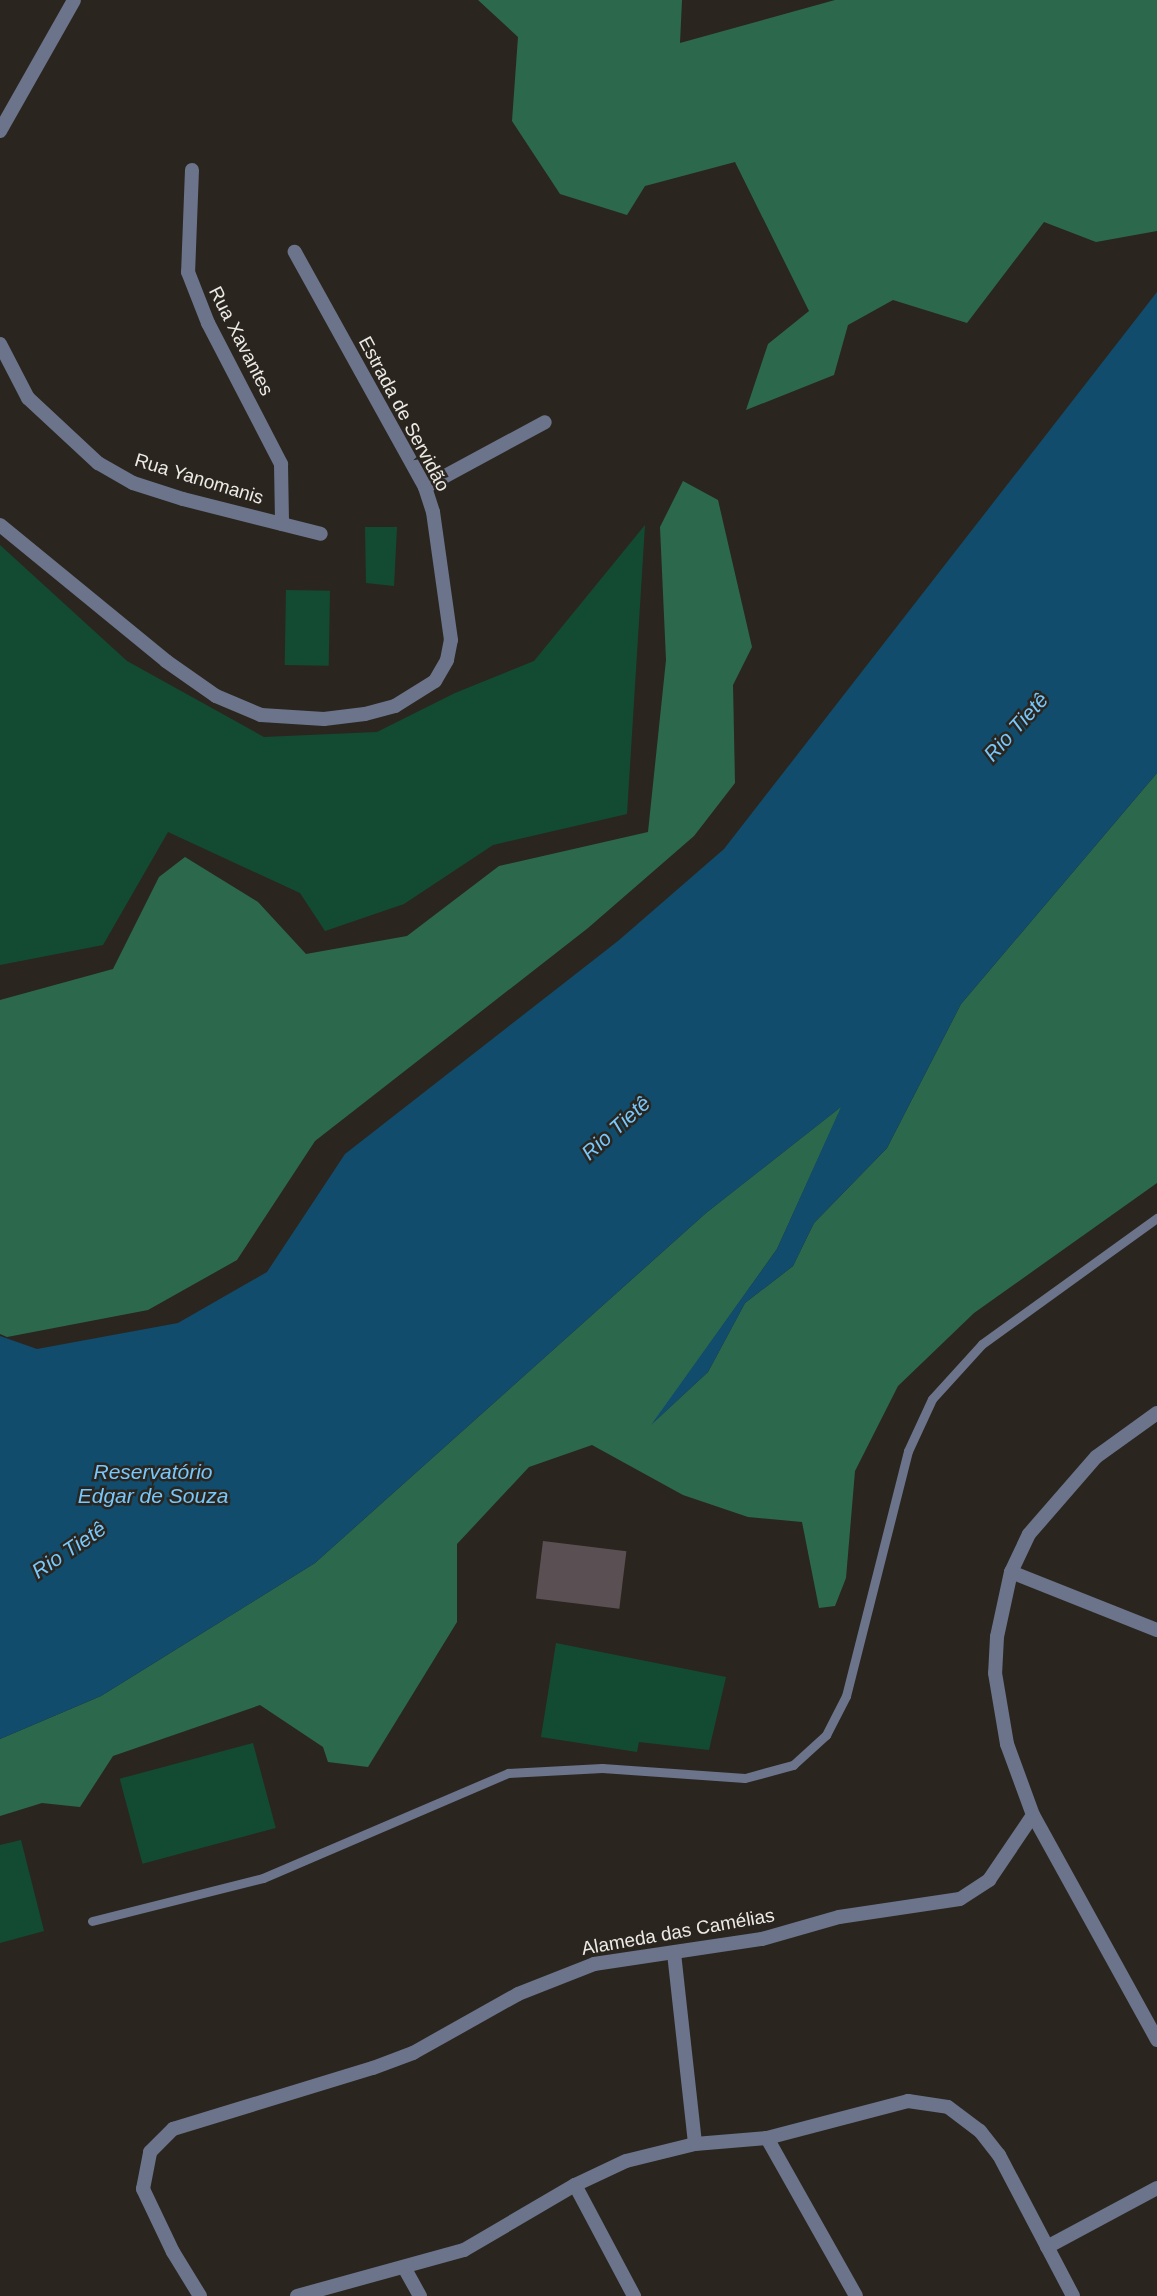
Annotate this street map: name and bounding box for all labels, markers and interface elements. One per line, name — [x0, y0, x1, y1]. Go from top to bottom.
street label: Rua Xavantes — [204, 283, 278, 399]
street label: Estrada de Servidão — [354, 333, 454, 495]
street label: Rua Yanomanis — [132, 449, 266, 509]
water label: Rio Tietê — [979, 687, 1053, 767]
water label: Rio Tietê — [576, 1091, 656, 1165]
water label: Reservatório Edgar de Souza — [78, 1459, 228, 1509]
water label: Rio Tietê — [27, 1516, 111, 1584]
street label: Alameda das Camélias — [580, 1904, 776, 1960]

